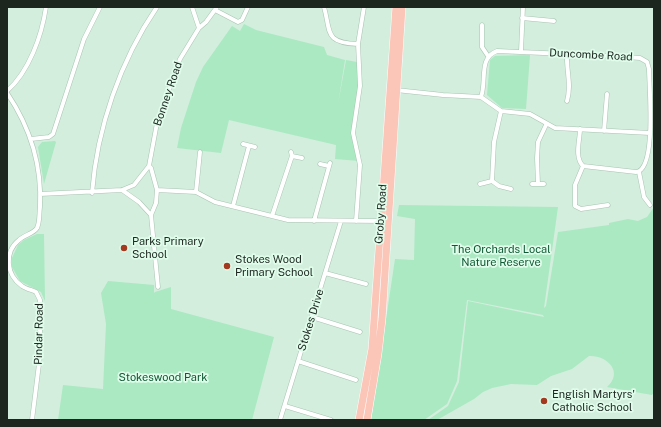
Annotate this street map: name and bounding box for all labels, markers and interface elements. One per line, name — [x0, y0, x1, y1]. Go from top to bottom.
street label: Duncombe Road — [549, 46, 633, 64]
street label: Bonney Road — [151, 60, 185, 128]
street label: Groby Road — [372, 184, 390, 244]
place label: Parks Primary School — [132, 235, 204, 261]
marker: Parks Primary School — [119, 243, 129, 253]
park label: The Orchards Local Nature Reserve — [452, 243, 550, 269]
place label: Stokes Wood Primary School — [235, 253, 313, 279]
marker: Stokes Wood Primary School — [222, 261, 232, 271]
street label: Stokes Drive — [295, 287, 327, 353]
street label: Pindar Road — [32, 303, 46, 365]
park label: Stokeswood Park — [119, 371, 207, 385]
place label: English Martyrs' Catholic School — [552, 388, 635, 414]
marker: English Martyrs' Catholic School — [539, 396, 549, 406]

